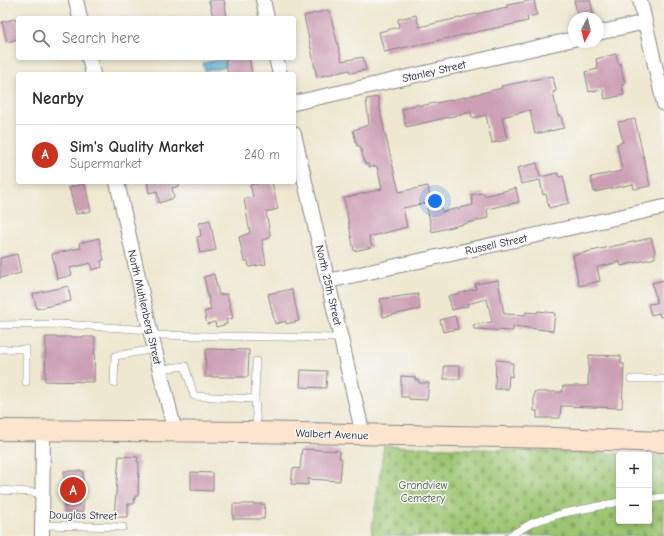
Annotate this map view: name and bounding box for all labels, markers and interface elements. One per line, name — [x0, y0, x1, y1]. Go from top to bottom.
north arrow — [568, 12, 604, 48]
search box — [16, 16, 296, 60]
icon: search — [30, 27, 52, 49]
text: Search here — [62, 29, 140, 47]
street label: Stanley Street — [401, 58, 468, 85]
text: Nearby — [32, 89, 83, 108]
text: Sim's Quality Market — [70, 138, 204, 156]
text: A — [41, 147, 49, 162]
text: 240 m — [244, 147, 280, 162]
text: Supermarket — [70, 156, 141, 171]
your location — [425, 191, 445, 211]
street label: Russell Street — [464, 231, 529, 257]
street label: North 25th Street — [313, 244, 344, 327]
street label: North Muhlenberg Street — [125, 248, 164, 367]
street label: Walbert Avenue — [295, 427, 369, 442]
map controls — [616, 452, 652, 524]
button: + — [616, 452, 652, 488]
pin: A — [60, 475, 86, 505]
park label: Grandview Cemetery — [399, 479, 448, 505]
button: − — [616, 488, 652, 524]
street label: Douglas Street — [49, 508, 118, 523]

